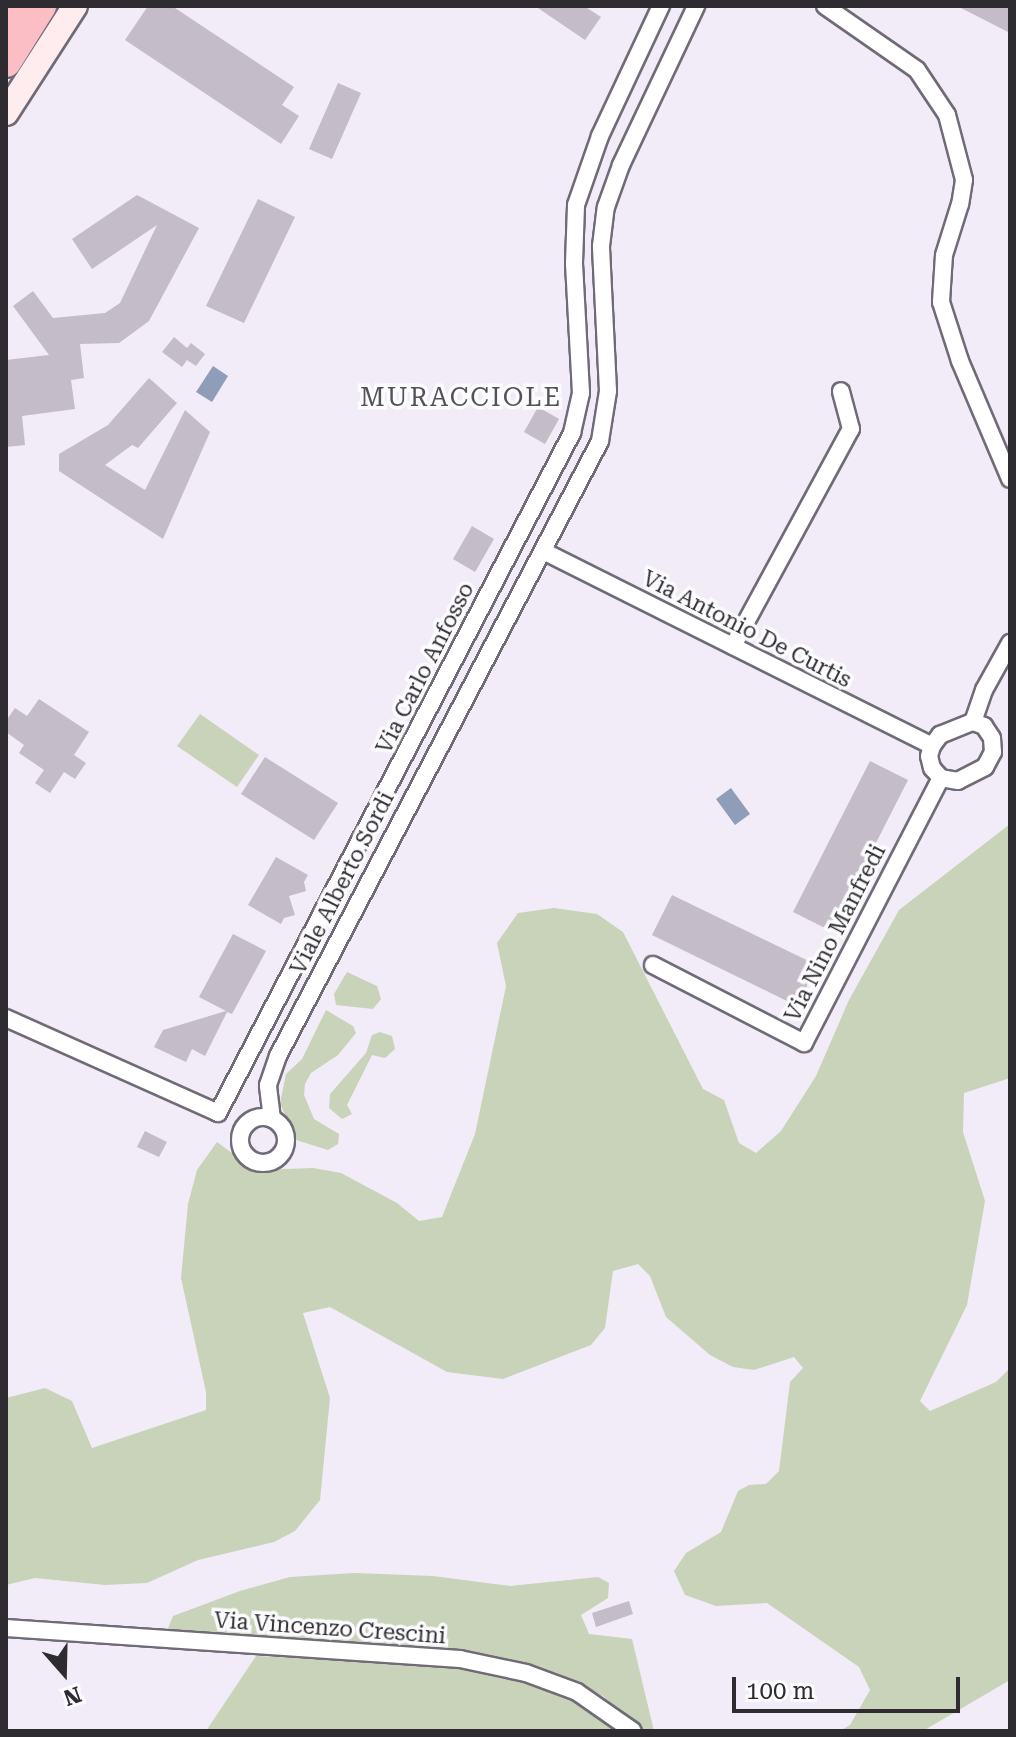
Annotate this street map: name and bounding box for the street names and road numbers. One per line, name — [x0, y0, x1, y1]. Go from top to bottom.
street label: Via Antonio De Curtis — [638, 565, 856, 693]
street label: Via Carlo Anfosso — [371, 578, 479, 758]
street label: Viale Alberto Sordi — [285, 787, 399, 979]
street label: Via Nino Manfredi — [779, 840, 891, 1026]
street label: Via Vincenzo Crescini — [213, 1607, 447, 1649]

